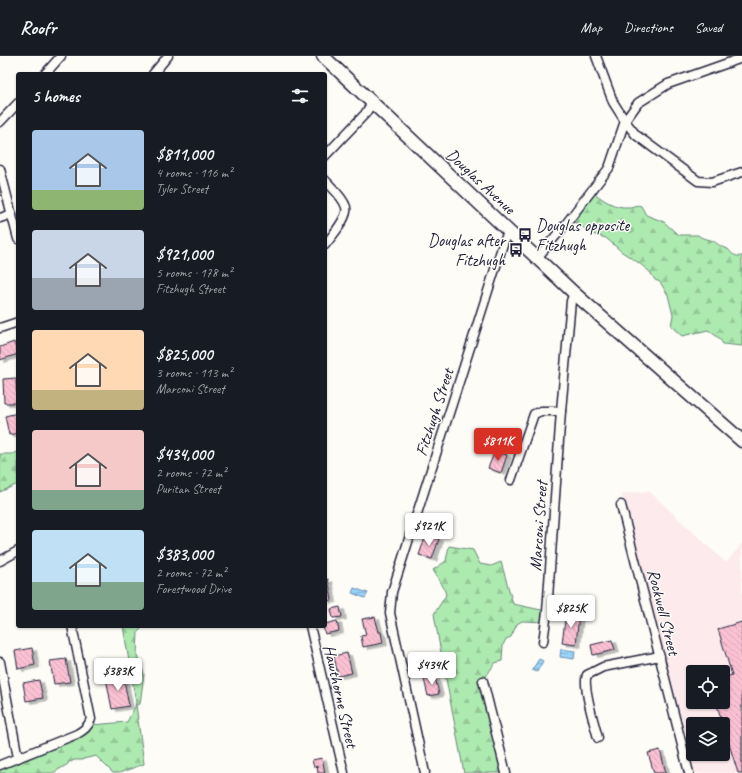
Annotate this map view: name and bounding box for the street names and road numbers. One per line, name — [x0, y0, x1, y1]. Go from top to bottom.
street label: Douglas Avenue — [442, 144, 521, 220]
street label: Fitzhugh Street — [410, 364, 459, 458]
street label: Marconi Street — [525, 478, 552, 572]
street label: Rockwell Street — [643, 567, 685, 660]
street label: Hawthorne Street — [318, 643, 363, 752]

